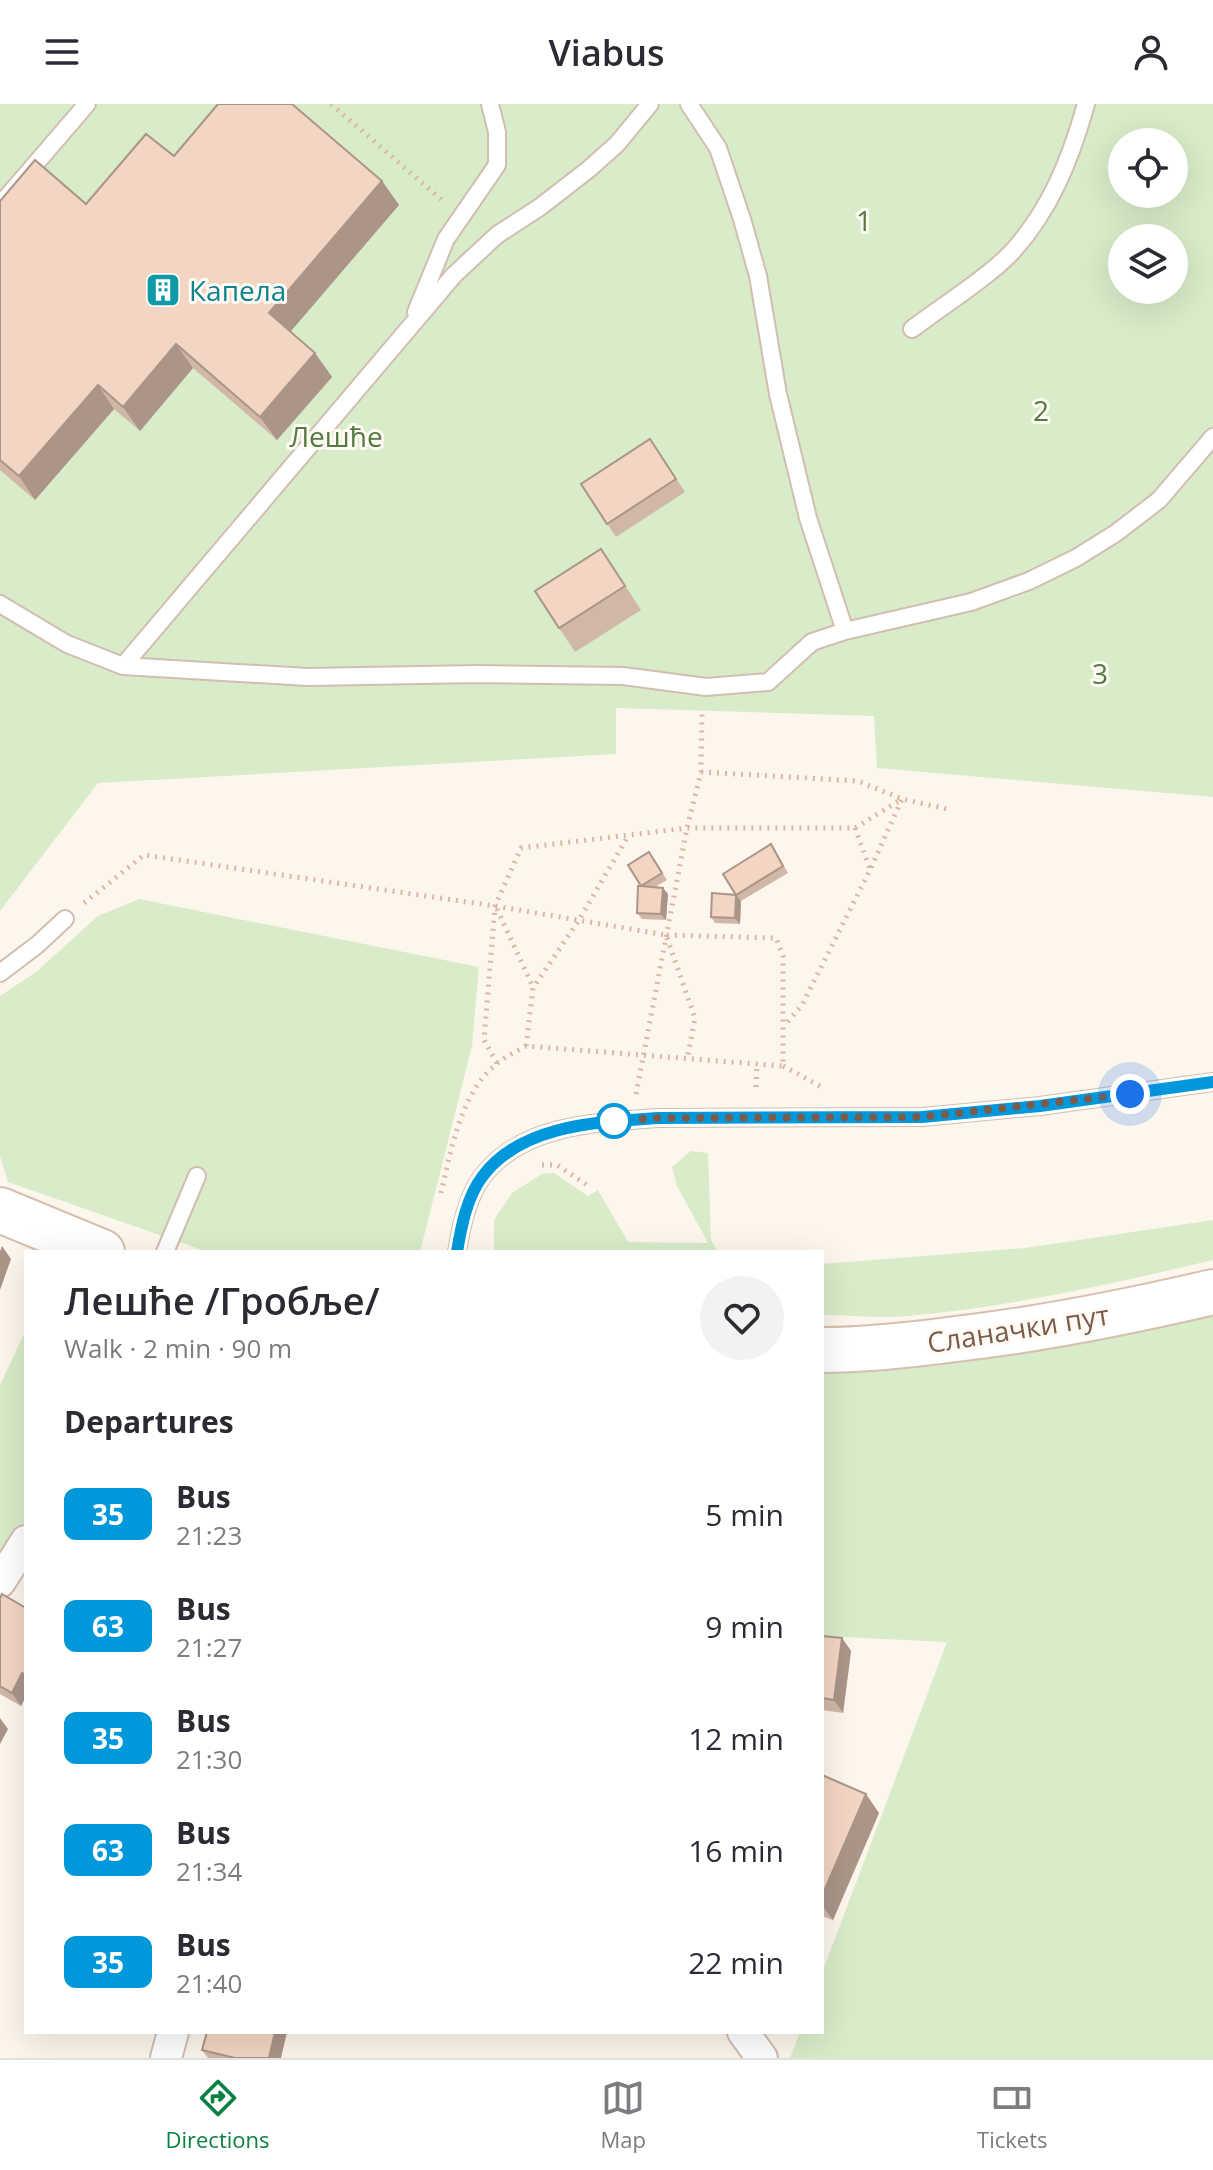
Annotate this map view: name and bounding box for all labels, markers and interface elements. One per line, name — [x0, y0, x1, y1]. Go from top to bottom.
text: Viabus — [548, 28, 665, 77]
icon: menu — [40, 30, 84, 74]
icon: person — [1129, 30, 1173, 74]
map controls — [1108, 128, 1188, 304]
button: locate — [1108, 128, 1188, 208]
park label: 1 — [856, 201, 872, 239]
button: layers — [1108, 224, 1188, 304]
building icon: Капела — [144, 271, 182, 309]
place label: Капела — [189, 271, 286, 309]
park label: 2 — [1033, 391, 1049, 429]
park label: Лешће — [289, 417, 383, 455]
park label: 3 — [1092, 654, 1108, 692]
your location — [1110, 1074, 1150, 1114]
unlabelled marker — [597, 1104, 631, 1138]
text: Лешће /Гробље/ — [64, 1274, 380, 1326]
button: heart — [700, 1276, 784, 1360]
street label: Сланачки пут — [924, 1295, 1112, 1361]
text: Walk · 2 min · 90 m — [64, 1330, 292, 1366]
text: Departures — [64, 1401, 234, 1442]
text: Bus — [176, 1476, 231, 1517]
text: 5 min — [705, 1494, 784, 1535]
text: 35 — [92, 1495, 124, 1533]
text: 21:23 — [176, 1517, 242, 1553]
text: Bus — [176, 1588, 231, 1629]
text: 9 min — [705, 1606, 784, 1647]
text: 63 — [92, 1607, 124, 1645]
text: 21:27 — [176, 1629, 242, 1665]
text: Bus — [176, 1700, 231, 1741]
text: 12 min — [688, 1718, 784, 1759]
text: 35 — [92, 1719, 124, 1757]
text: 21:30 — [176, 1741, 242, 1777]
text: Bus — [176, 1812, 231, 1853]
text: 16 min — [688, 1830, 784, 1871]
text: 63 — [92, 1831, 124, 1869]
text: 21:34 — [176, 1853, 242, 1889]
text: Bus — [176, 1924, 231, 1965]
text: 22 min — [688, 1942, 784, 1983]
text: 35 — [92, 1943, 124, 1981]
text: 21:40 — [176, 1965, 242, 2001]
tab: Directions — [166, 2076, 270, 2154]
tab: Map — [601, 2076, 646, 2154]
tab: Tickets — [977, 2076, 1047, 2154]

